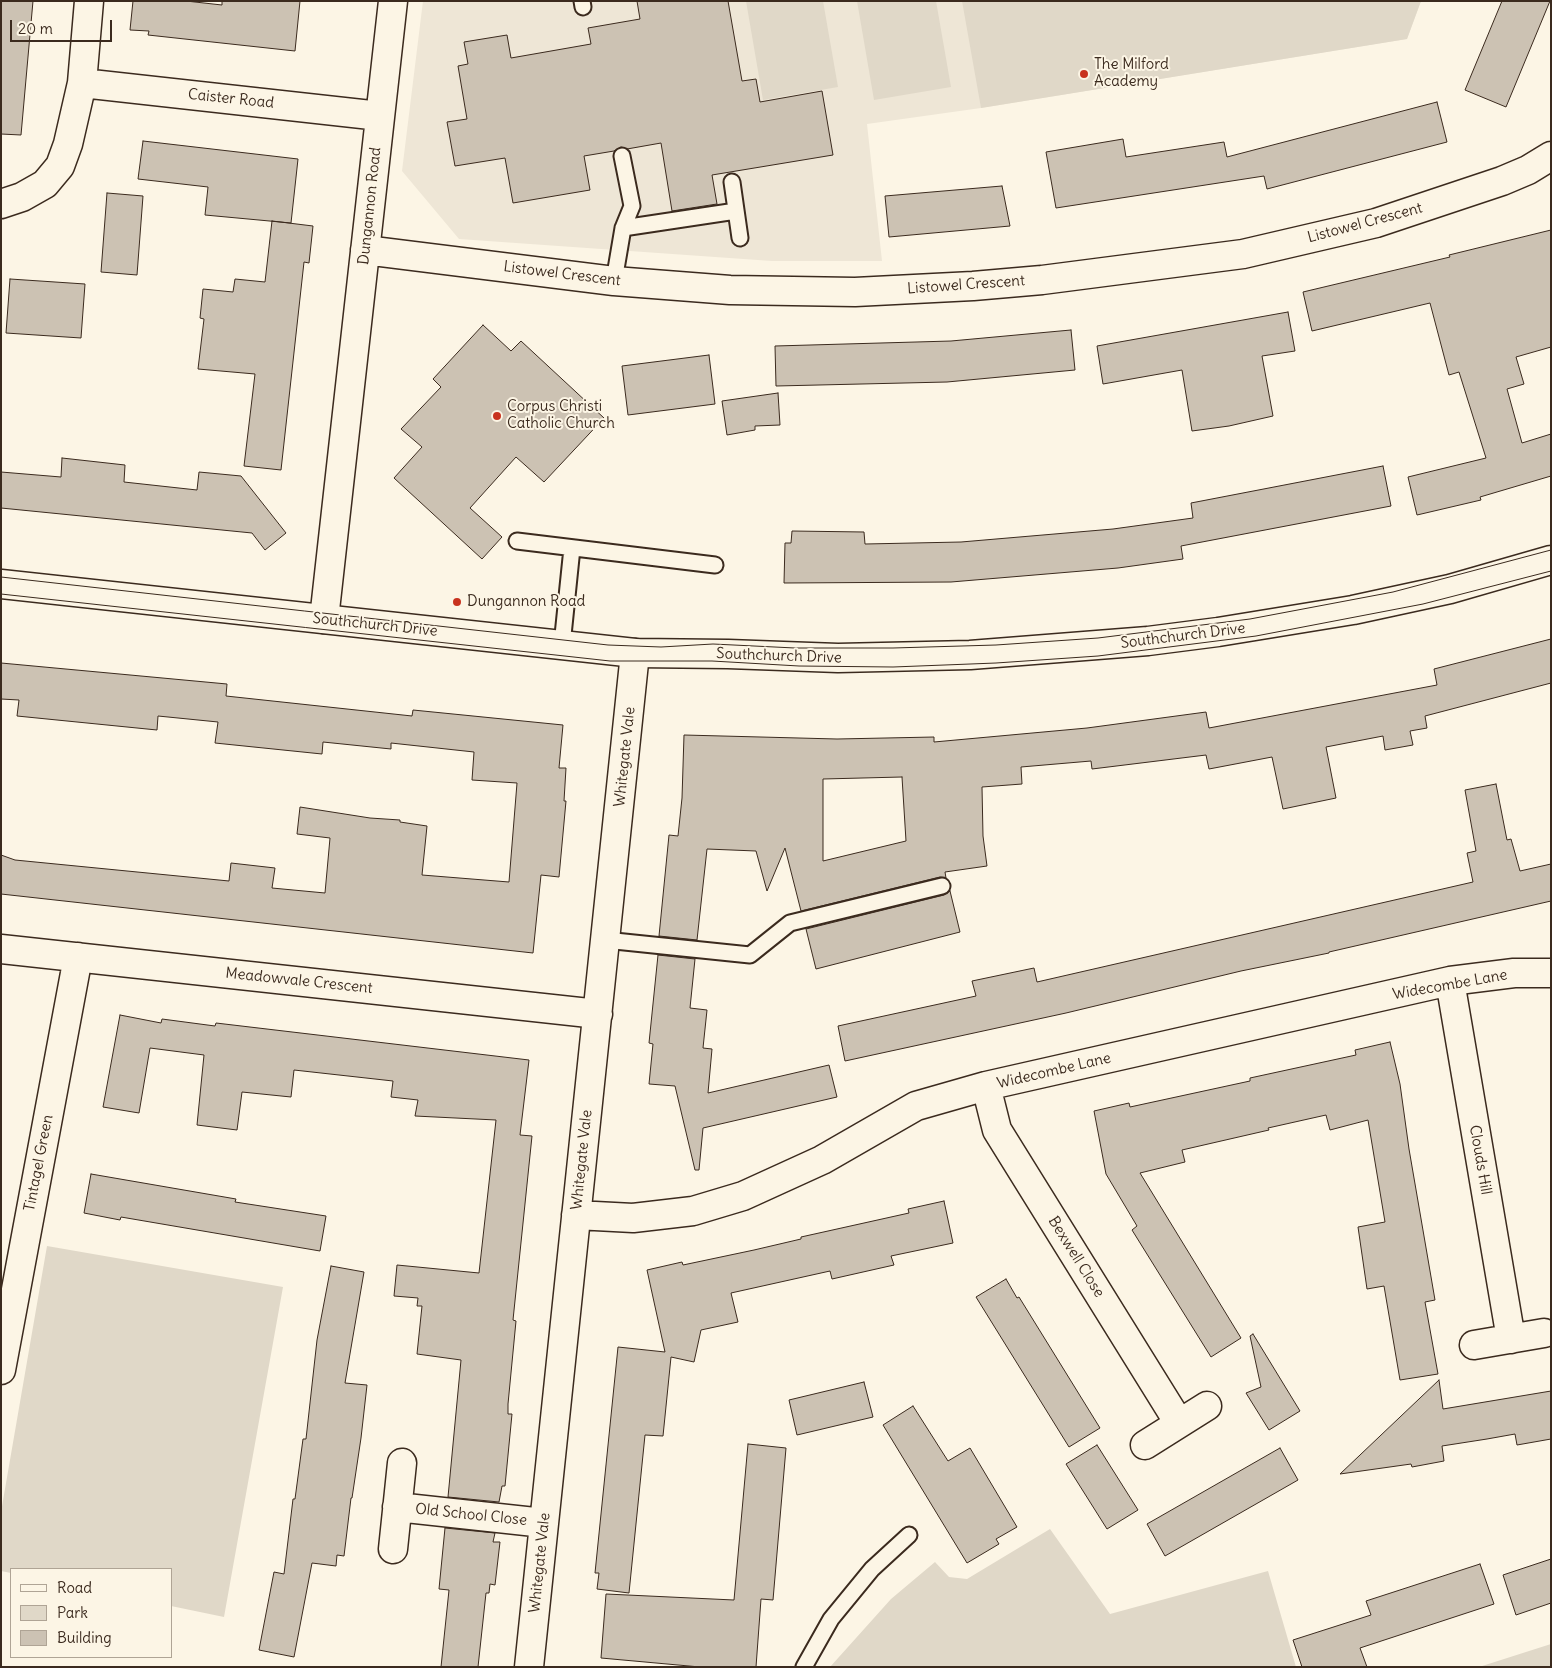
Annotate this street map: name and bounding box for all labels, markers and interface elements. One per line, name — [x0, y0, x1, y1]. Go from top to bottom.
scale bar — [12, 10, 115, 42]
text: 20 m — [18, 19, 53, 38]
place label: The Milford Academy — [1094, 56, 1169, 91]
marker: The Milford Academy — [1078, 68, 1090, 80]
street label: Caister Road — [187, 86, 275, 112]
street label: Dungannon Road — [355, 146, 385, 266]
street label: Listowel Crescent — [1306, 199, 1424, 247]
street label: Listowel Crescent — [502, 258, 622, 290]
street label: Listowel Crescent — [906, 272, 1026, 298]
place label: Corpus Christi Catholic Church — [507, 398, 615, 433]
marker: Corpus Christi Catholic Church — [491, 410, 503, 422]
place label: Dungannon Road — [467, 593, 585, 611]
marker: Dungannon Road — [451, 596, 463, 608]
street label: Southchurch Drive — [312, 609, 438, 641]
street label: Southchurch Drive — [1120, 619, 1246, 653]
street label: Southchurch Drive — [716, 645, 842, 667]
street label: Whitegate Vale — [611, 706, 639, 808]
street label: Meadowvale Crescent — [225, 964, 373, 998]
street label: Widecombe Lane — [1391, 966, 1509, 1004]
street label: Widecombe Lane — [995, 1049, 1113, 1093]
street label: Whitegate Vale — [568, 1109, 596, 1211]
street label: Tintagel Green — [21, 1113, 57, 1213]
street label: Clouds Hill — [1465, 1124, 1495, 1196]
street label: Bexwell Close — [1044, 1213, 1108, 1301]
street label: Old School Close — [414, 1500, 528, 1530]
street label: Whitegate Vale — [526, 1512, 554, 1614]
legend — [10, 1568, 172, 1658]
text: Road — [57, 1578, 92, 1597]
text: Park — [57, 1603, 88, 1622]
text: Building — [57, 1628, 112, 1647]

